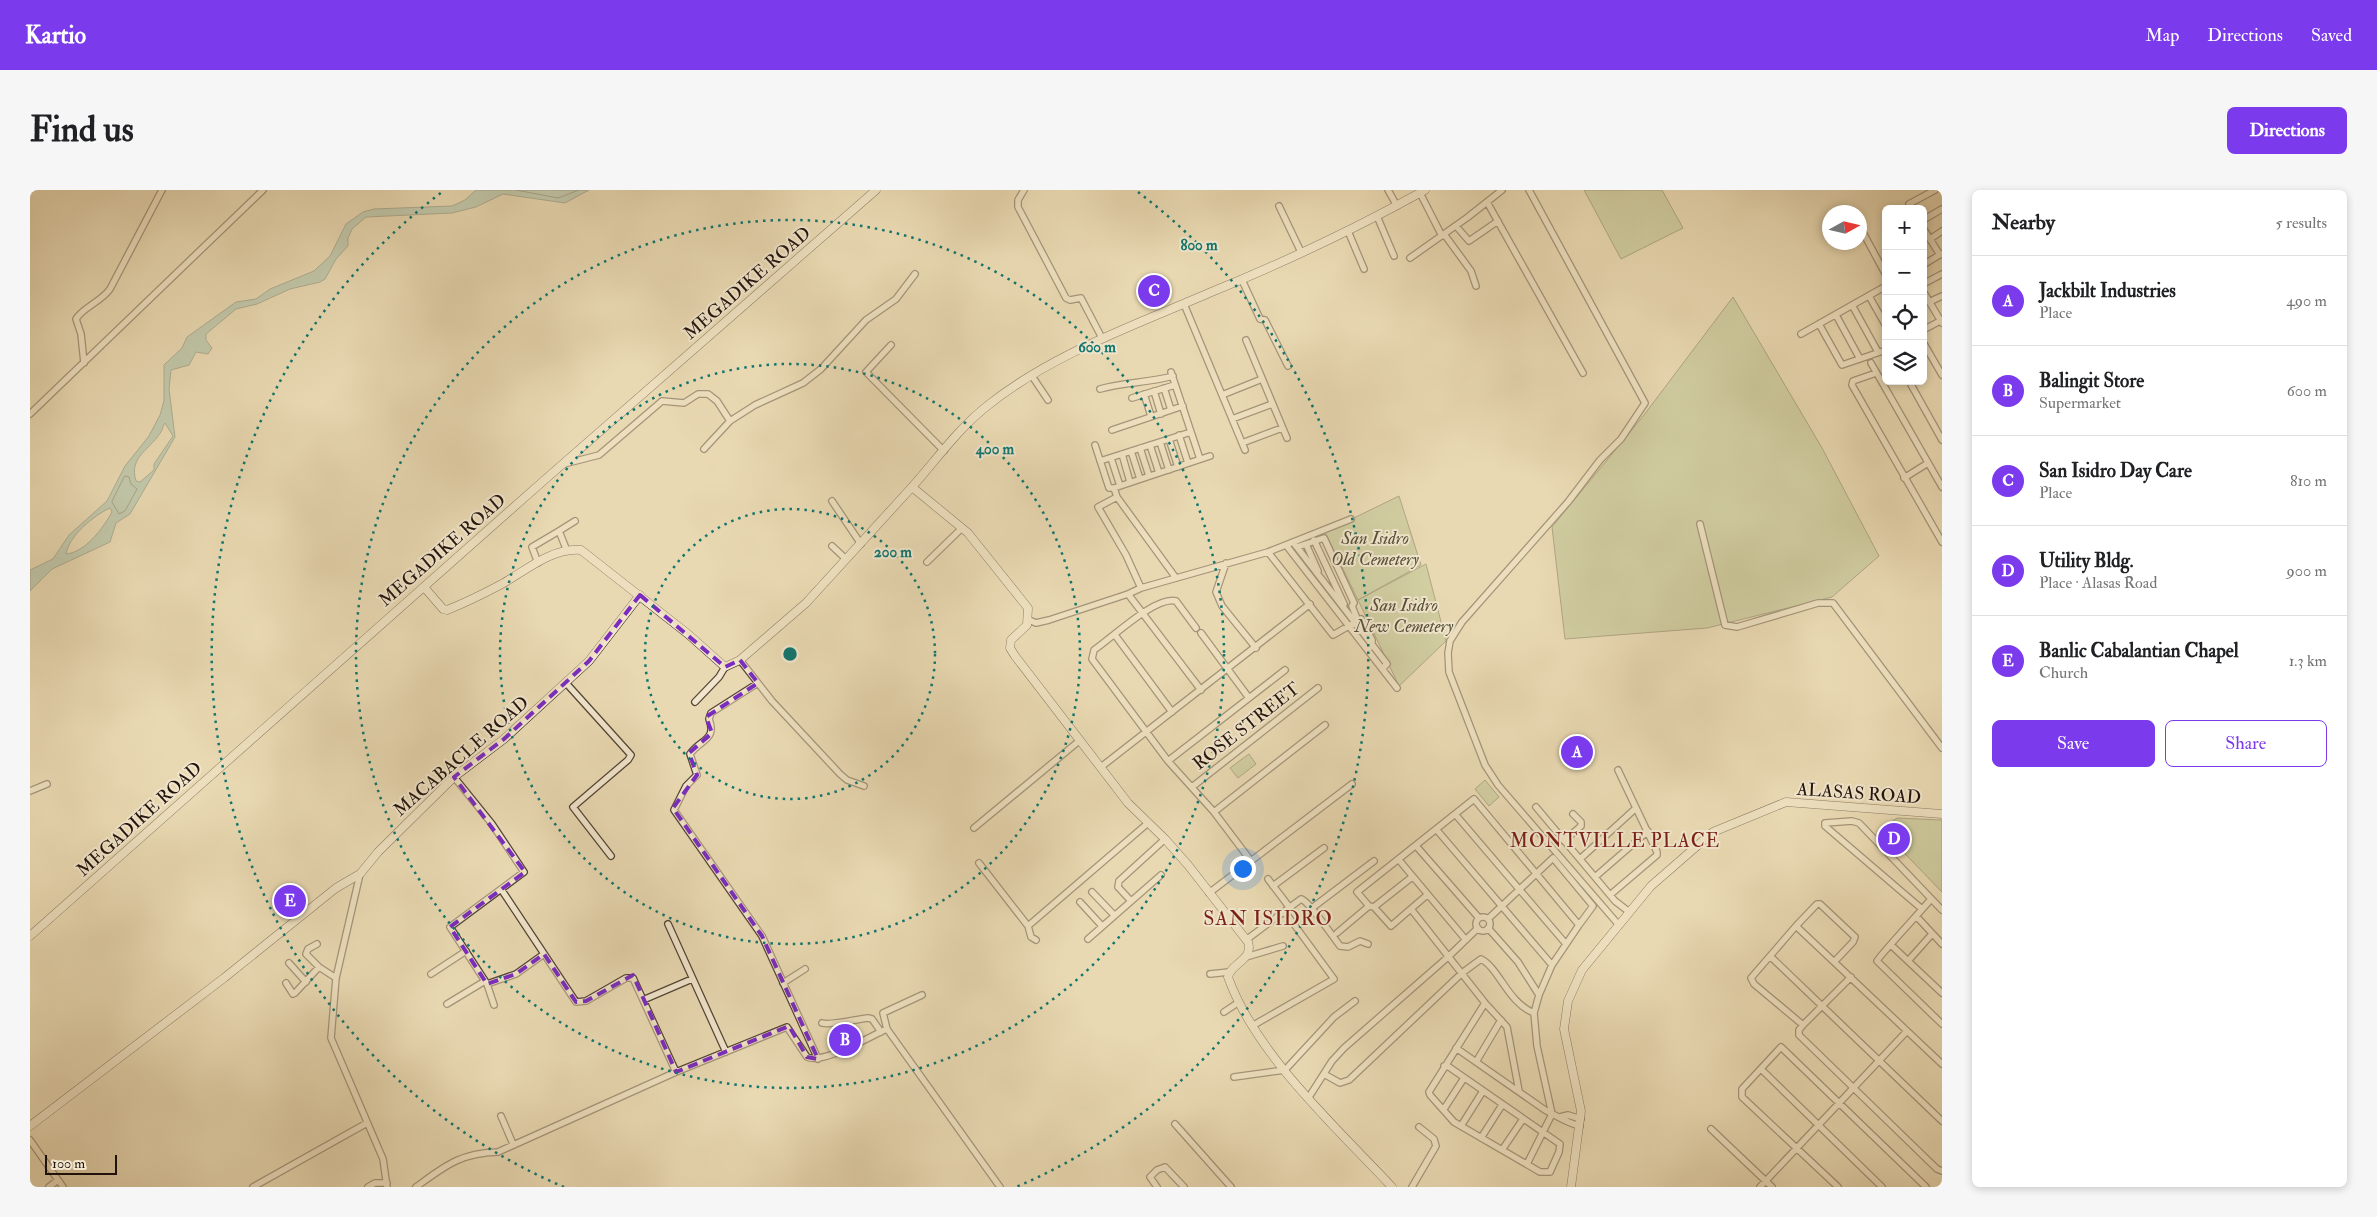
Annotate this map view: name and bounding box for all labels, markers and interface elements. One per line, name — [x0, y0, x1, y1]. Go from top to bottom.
text: Kartio — [25, 20, 86, 51]
text: Map — [2146, 24, 2179, 47]
text: Directions — [2207, 24, 2283, 47]
text: Saved — [2311, 24, 2352, 47]
button: Directions — [2227, 107, 2347, 154]
text: Find us — [30, 108, 134, 152]
north arrow — [1822, 205, 1867, 250]
map controls — [1882, 205, 1927, 385]
button: + — [1882, 205, 1927, 250]
text: Nearby — [1992, 209, 2055, 236]
text: 5 results — [2276, 213, 2327, 233]
street label: MEGADIKE ROAD — [679, 222, 816, 345]
text: 800 m — [1180, 236, 1218, 255]
button: − — [1882, 250, 1927, 295]
pin: C — [1138, 272, 1170, 310]
text: Jackbilt Industries — [2039, 279, 2176, 303]
text: A — [2003, 291, 2013, 311]
text: 490 m — [2286, 291, 2327, 311]
button: locate — [1882, 295, 1927, 340]
text: Place — [2039, 303, 2072, 323]
text: 600 m — [1078, 338, 1116, 357]
button: layers — [1882, 340, 1927, 385]
text: Balingit Store — [2039, 369, 2144, 393]
text: B — [2003, 381, 2013, 401]
text: 600 m — [2287, 381, 2327, 401]
text: Supermarket — [2039, 393, 2121, 413]
text: 400 m — [975, 440, 1014, 459]
text: San Isidro Day Care — [2039, 459, 2192, 483]
text: C — [2002, 471, 2014, 491]
text: 810 m — [2290, 471, 2327, 491]
text: Place — [2039, 483, 2072, 503]
street label: MEGADIKE ROAD — [374, 489, 511, 612]
park label: San Isidro Old Cemetery — [1331, 527, 1420, 571]
text: 200 m — [874, 543, 912, 562]
text: Utility Bldg. — [2039, 549, 2133, 573]
text: D — [2001, 561, 2015, 581]
text: 900 m — [2287, 561, 2327, 581]
text: Place · Alasas Road — [2039, 573, 2157, 593]
park label: San Isidro New Cemetery — [1354, 594, 1454, 638]
text: Banlic Cabalantian Chapel — [2039, 639, 2239, 663]
centre of rings — [781, 645, 799, 663]
text: E — [2002, 651, 2014, 671]
text: 1.3 km — [2289, 651, 2327, 671]
text: Church — [2039, 663, 2088, 683]
street label: ROSE STREET — [1188, 677, 1305, 775]
street label: MACABACLE ROAD — [389, 691, 534, 822]
button: Save — [1992, 720, 2155, 767]
button: Share — [2165, 720, 2327, 767]
pin: A — [1561, 733, 1593, 771]
street label: MEGADIKE ROAD — [72, 757, 207, 882]
street label: ALASAS ROAD — [1795, 778, 1922, 809]
pin: D — [1878, 820, 1910, 858]
district label: MONTVILLE PLACE — [1510, 829, 1720, 853]
your location — [1230, 856, 1256, 882]
pin: E — [274, 882, 306, 920]
district label: SAN ISIDRO — [1203, 906, 1333, 931]
pin: B — [829, 1021, 861, 1059]
scale bar — [45, 1152, 118, 1175]
text: 100 m — [52, 1155, 85, 1172]

